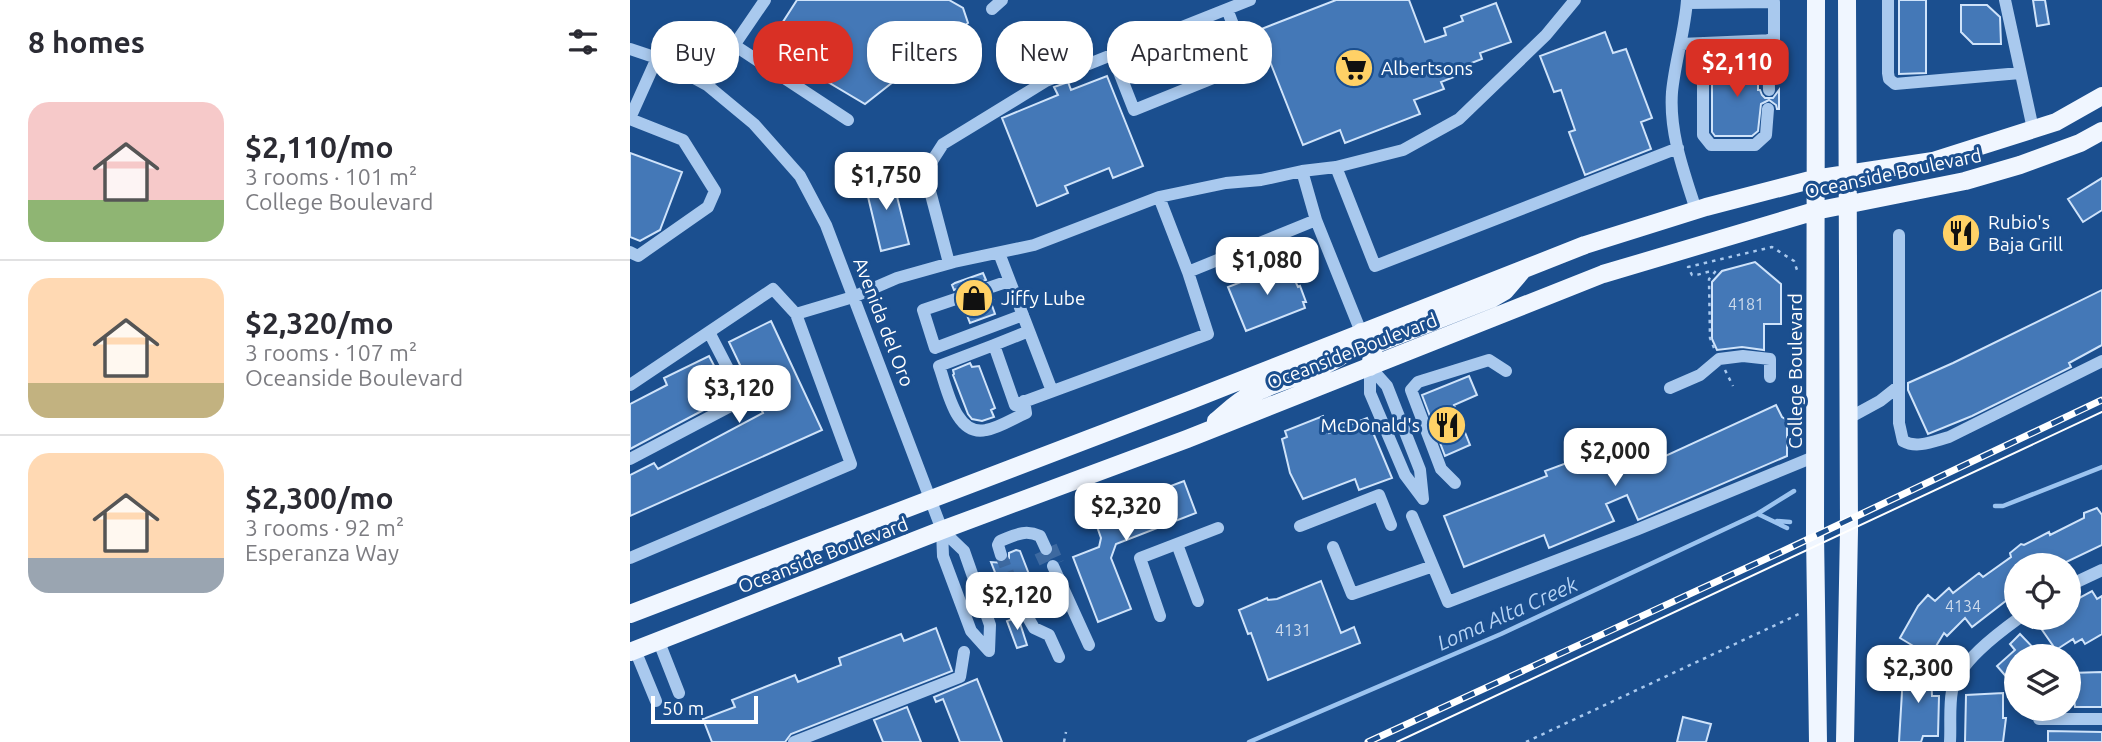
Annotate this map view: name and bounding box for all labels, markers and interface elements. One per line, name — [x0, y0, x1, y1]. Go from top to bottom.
chip: Buy — [651, 21, 739, 84]
chip: Rent — [753, 21, 853, 84]
chip: Filters — [867, 21, 982, 84]
chip: New — [996, 21, 1093, 84]
chip: Apartment — [1107, 21, 1272, 84]
icon: filters — [564, 23, 602, 61]
text: 8 homes — [28, 25, 145, 59]
pin: $2,110 — [1680, 40, 1794, 99]
supermarket icon: Albertsons — [1333, 47, 1375, 89]
text: $2,110 — [1702, 49, 1772, 74]
place label: Albertsons — [1381, 57, 1473, 79]
icon: home — [84, 130, 168, 214]
text: $2,110/mo — [245, 130, 394, 164]
street label: Oceanside Boulevard — [1803, 144, 1983, 202]
pin: $1,750 — [829, 152, 943, 212]
text: $1,750 — [851, 162, 921, 187]
text: 3 rooms · 101 m² — [245, 164, 417, 189]
text: College Boulevard — [245, 189, 434, 214]
place label: Rubio's Baja Grill — [1988, 211, 2063, 255]
restaurant icon: Rubio's Baja Grill — [1940, 212, 1982, 254]
pin: $1,080 — [1210, 238, 1324, 297]
text: $1,080 — [1232, 247, 1302, 272]
street label: Avenida del Oro — [849, 254, 919, 390]
shop icon: Jiffy Lube — [953, 277, 995, 319]
place label: Jiffy Lube — [1001, 287, 1085, 309]
street label: College Boulevard — [1784, 293, 1806, 449]
house number: 4181 — [1728, 295, 1764, 313]
icon: home — [84, 306, 168, 390]
text: $2,320/mo — [245, 306, 394, 340]
street label: Oceanside Boulevard — [1264, 308, 1440, 394]
text: 3 rooms · 107 m² — [245, 340, 417, 365]
text: Oceanside Boulevard — [245, 365, 463, 390]
pin: $3,120 — [682, 366, 796, 425]
text: $3,120 — [704, 375, 774, 400]
restaurant icon: McDonald's — [1426, 404, 1468, 446]
place label: McDonald's — [1321, 414, 1420, 436]
pin: $2,000 — [1558, 428, 1672, 488]
text: $2,000 — [1580, 438, 1650, 463]
icon: home — [84, 481, 168, 565]
text: $2,300/mo — [245, 481, 394, 515]
pin: $2,320 — [1069, 484, 1183, 543]
text: $2,320 — [1091, 493, 1161, 518]
street label: Oceanside Boulevard — [735, 512, 911, 598]
text: 3 rooms · 92 m² — [245, 515, 404, 540]
text: Esperanza Way — [245, 540, 399, 565]
map controls — [2004, 553, 2081, 721]
button: locate — [2004, 553, 2081, 630]
water label: Loma Alta Creek — [1433, 571, 1581, 655]
pin: $2,120 — [960, 572, 1074, 632]
text: $2,120 — [982, 582, 1052, 607]
house number: 4134 — [1945, 597, 1981, 615]
house number: 4131 — [1275, 621, 1311, 639]
button: layers — [2004, 644, 2081, 721]
pin: $2,300 — [1861, 646, 1975, 705]
text: $2,300 — [1883, 655, 1953, 680]
scale bar — [651, 693, 758, 725]
text: 50 m — [662, 697, 704, 719]

